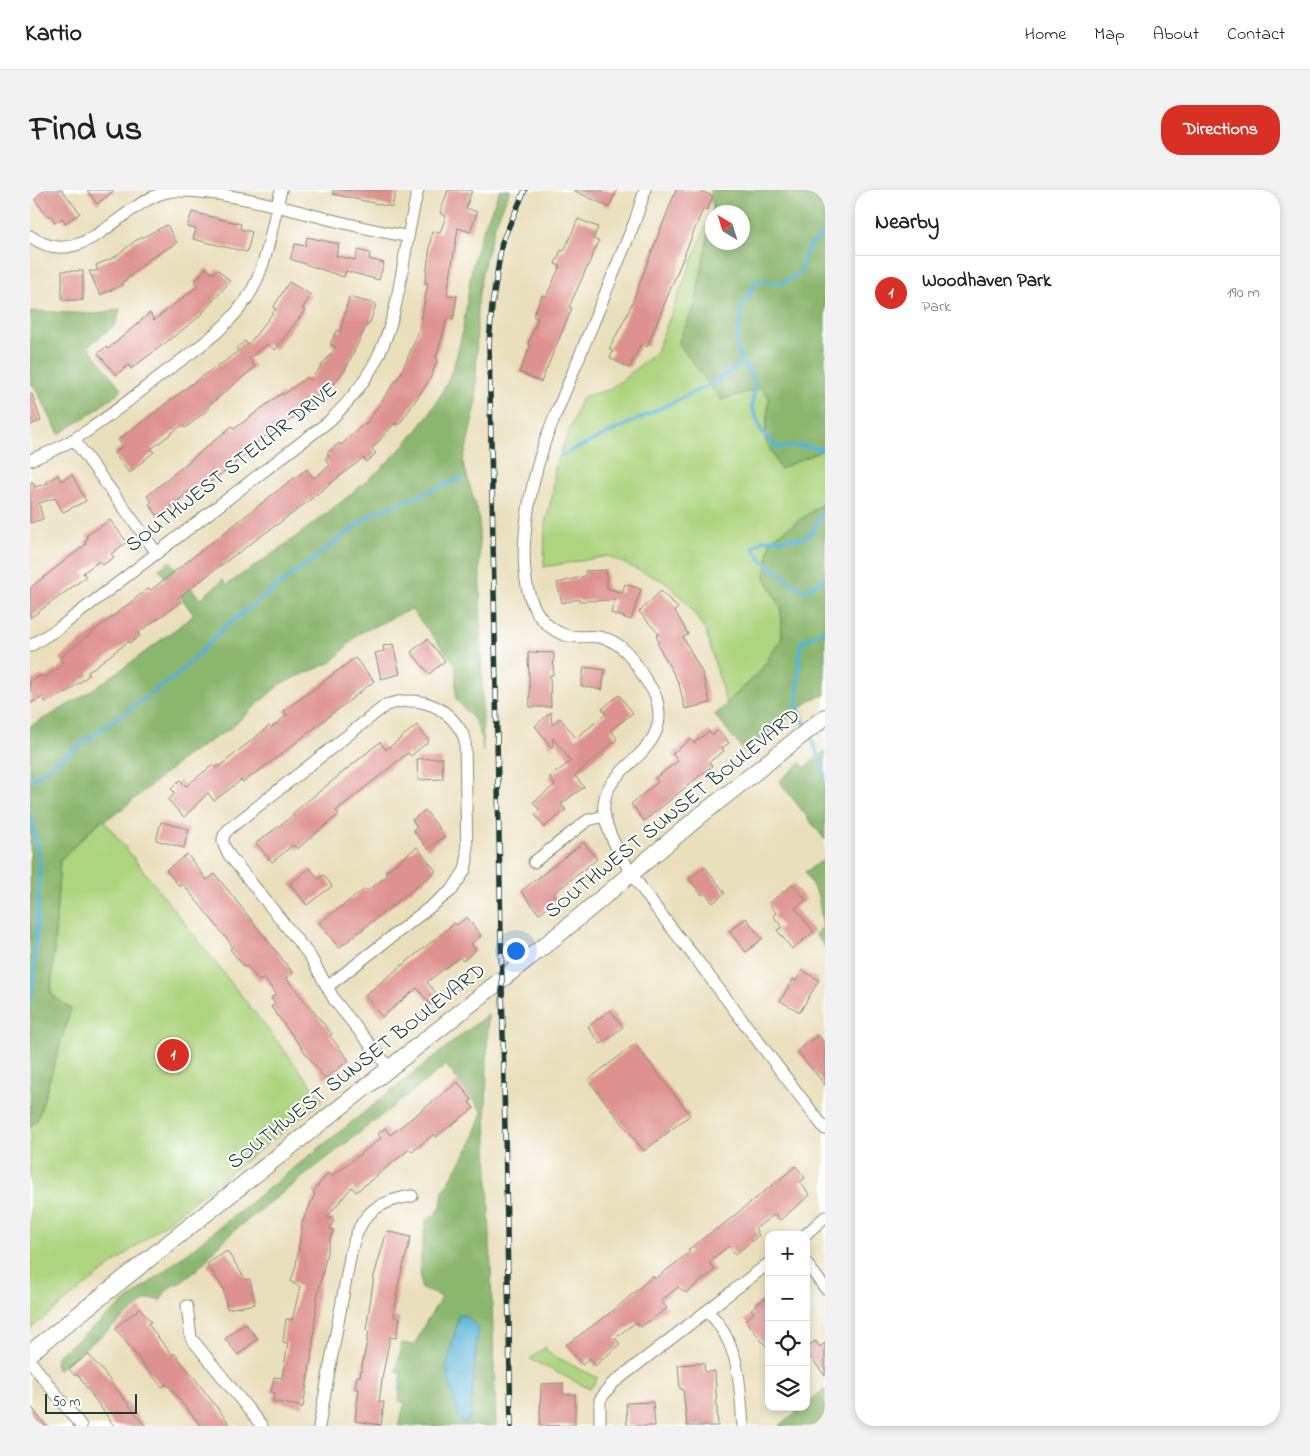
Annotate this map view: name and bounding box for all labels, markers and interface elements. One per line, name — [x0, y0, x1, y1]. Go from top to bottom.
text: Kartio — [25, 17, 82, 52]
text: Home — [1025, 22, 1066, 48]
text: Map — [1094, 22, 1125, 48]
text: About — [1153, 22, 1199, 48]
text: Contact — [1227, 22, 1285, 48]
text: Find us — [30, 105, 142, 156]
button: Directions — [1161, 105, 1280, 155]
north arrow — [705, 205, 750, 250]
text: Nearby — [875, 208, 939, 238]
text: Woodhaven Park — [922, 268, 1051, 295]
text: 1 — [888, 281, 894, 305]
text: 190 m — [1227, 281, 1260, 305]
text: Park — [922, 295, 951, 319]
street label: SOUTHWEST STELLAR DRIVE — [120, 376, 344, 560]
street label: SOUTHWEST SUNSET BOULEVARD — [539, 701, 807, 927]
your location — [503, 938, 529, 964]
street label: SOUTHWEST SUNSET BOULEVARD — [221, 957, 493, 1177]
pin: 1 — [157, 1036, 189, 1074]
map controls — [765, 1231, 810, 1411]
button: + — [765, 1231, 810, 1276]
button: − — [765, 1276, 810, 1321]
button: locate — [765, 1321, 810, 1366]
button: layers — [765, 1366, 810, 1411]
scale bar — [45, 1391, 138, 1414]
text: 50 m — [52, 1392, 80, 1413]

